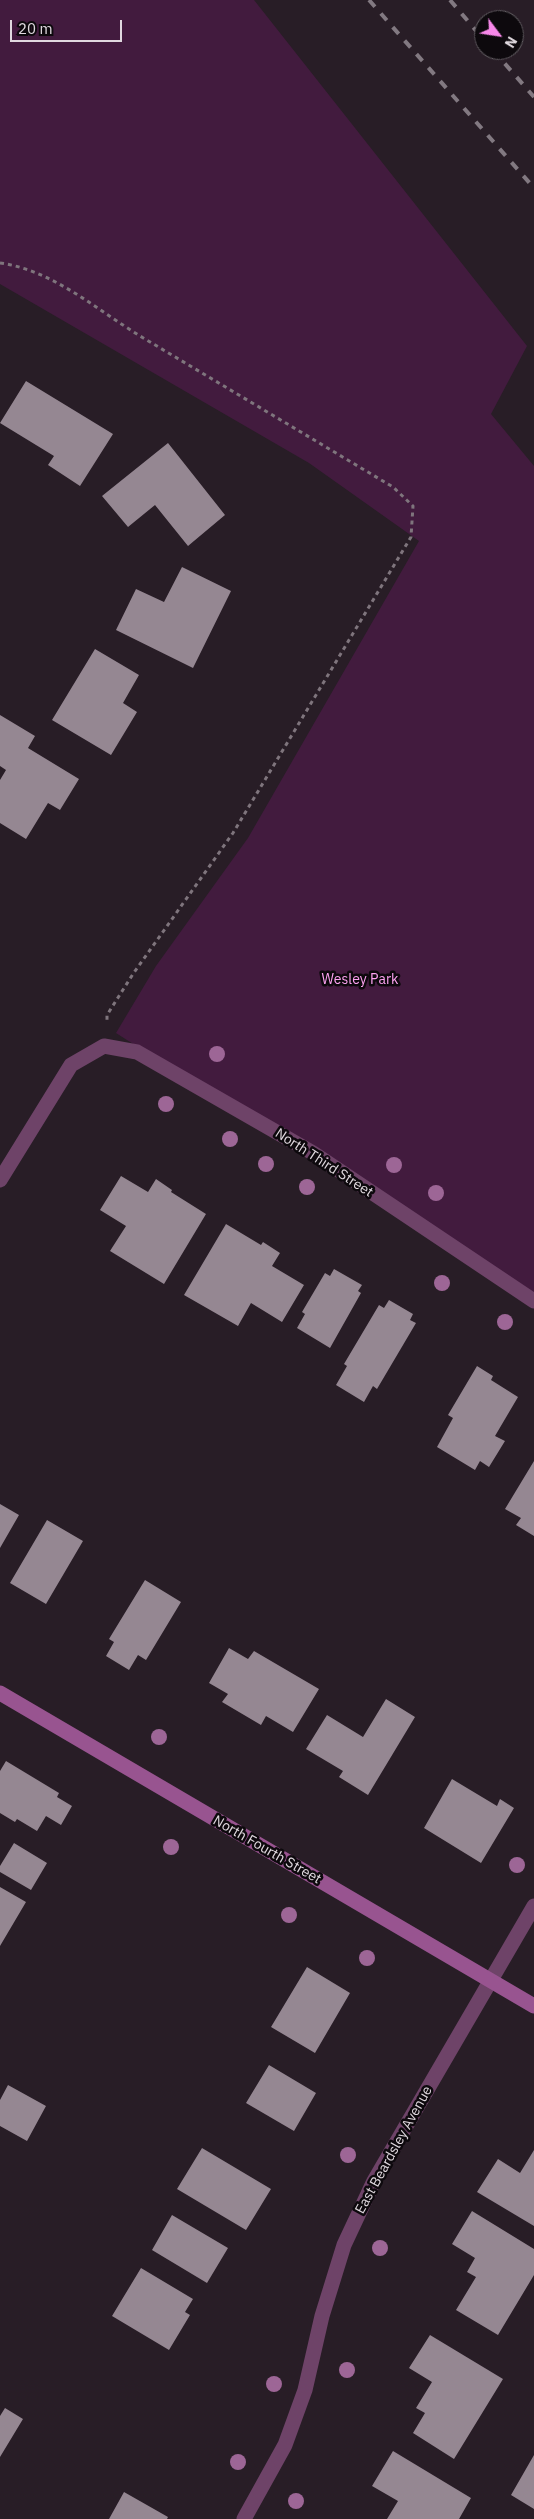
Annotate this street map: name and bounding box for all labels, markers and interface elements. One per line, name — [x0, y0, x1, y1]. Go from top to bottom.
scale bar — [12, 10, 125, 42]
north arrow — [474, 10, 524, 60]
text: 20 m — [18, 19, 53, 38]
text: N — [501, 33, 521, 51]
park label: Wesley Park — [322, 972, 398, 988]
street label: North Third Street — [272, 1125, 376, 1201]
street label: North Fourth Street — [210, 1812, 324, 1888]
street label: East Beardsley Avenue — [352, 2083, 436, 2217]

